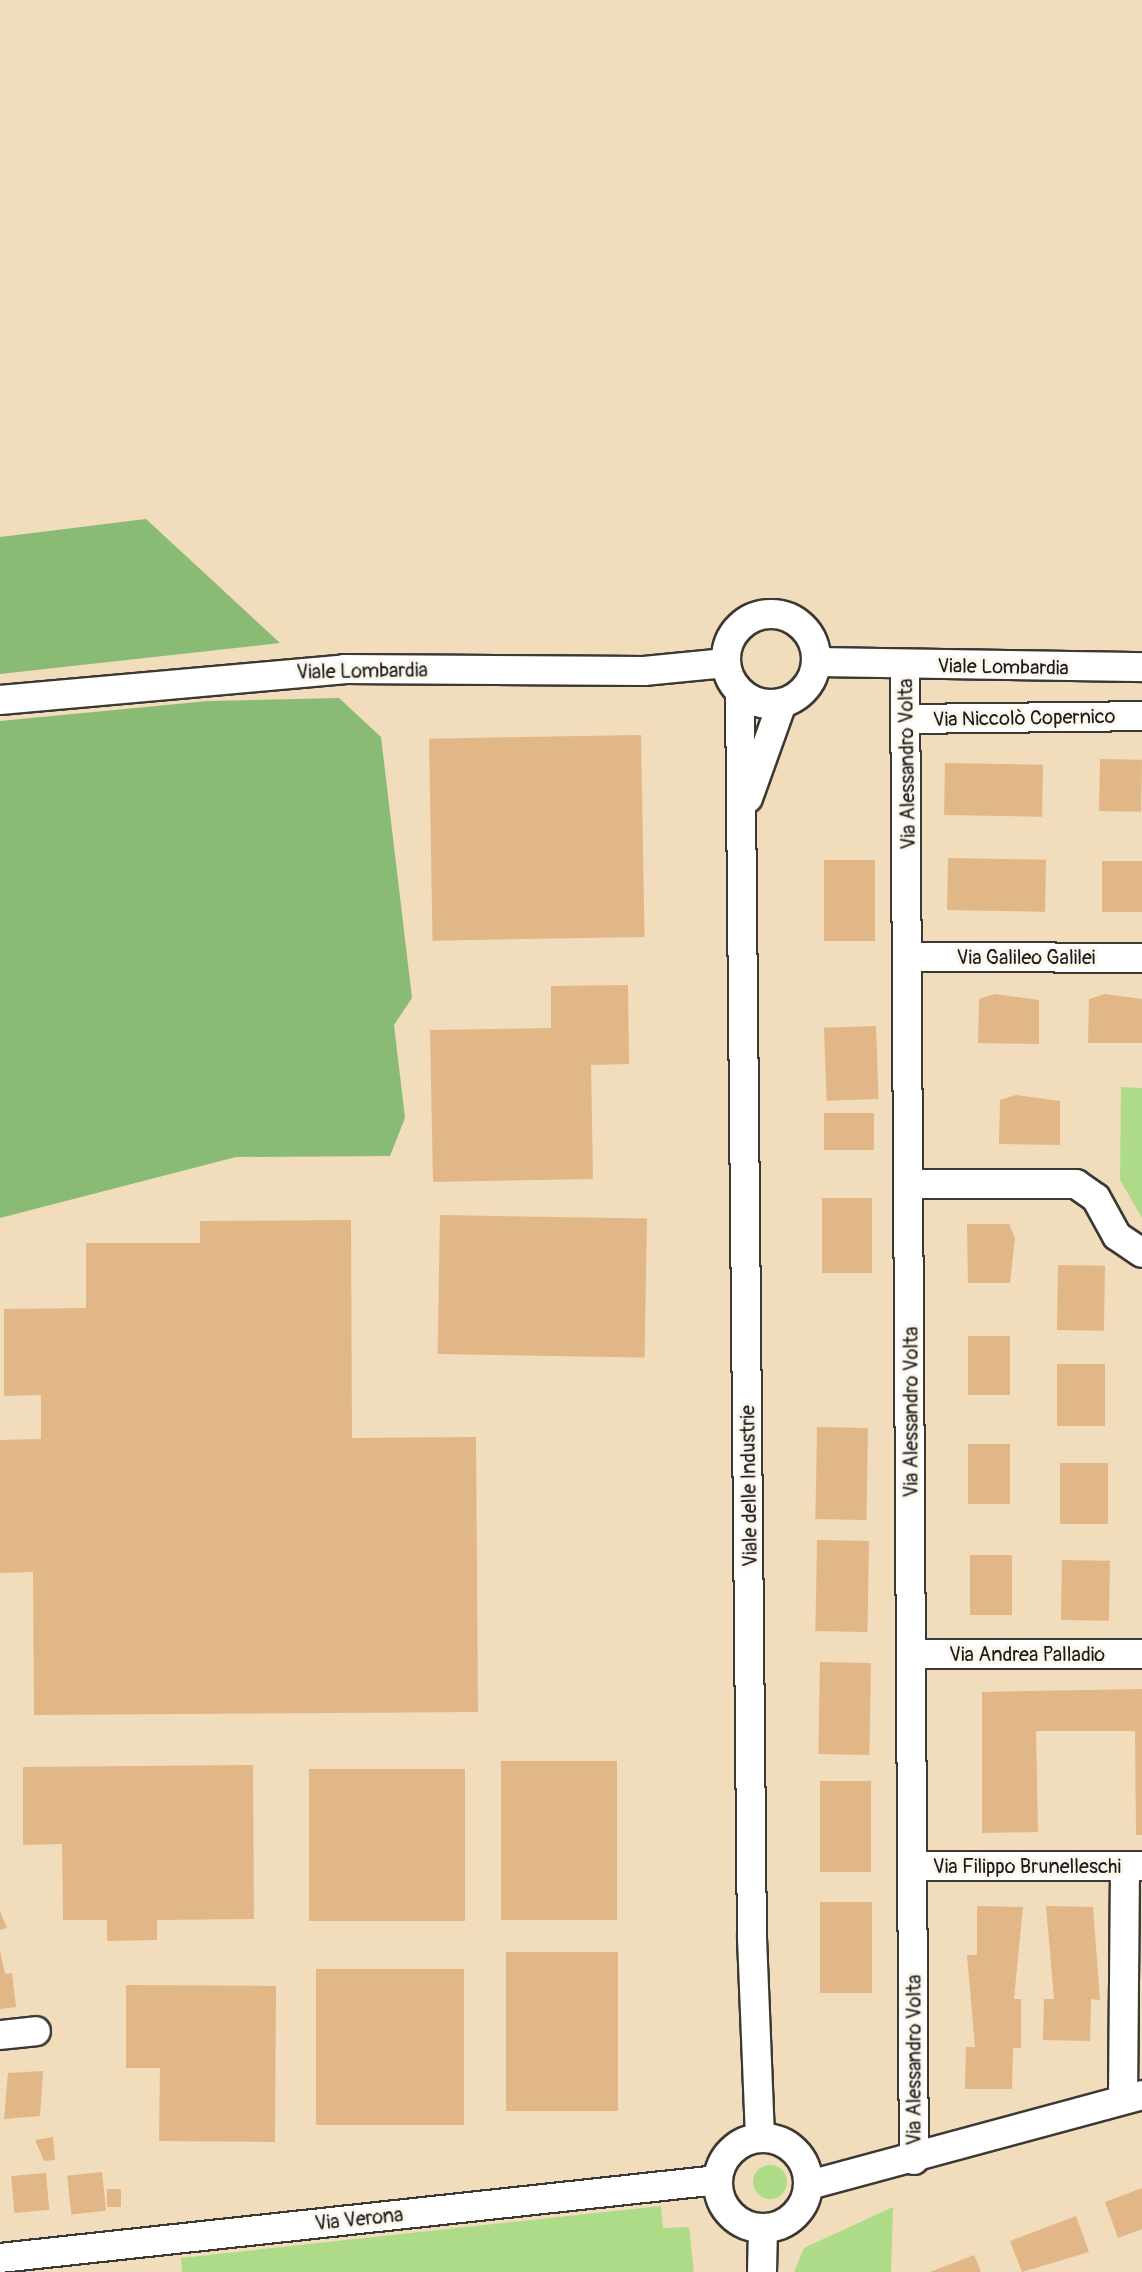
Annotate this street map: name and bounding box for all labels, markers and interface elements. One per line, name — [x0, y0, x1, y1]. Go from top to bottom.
street label: Viale Lombardia — [937, 654, 1069, 680]
street label: Viale Lombardia — [296, 658, 428, 684]
street label: Via Alessandro Volta — [894, 678, 920, 850]
street label: Via Niccolò Copernico — [932, 704, 1116, 732]
street label: Via Galileo Galilei — [957, 945, 1095, 969]
street label: Via Alessandro Volta — [899, 1326, 923, 1498]
street label: Viale delle Industrie — [736, 1405, 762, 1567]
street label: Via Andrea Palladio — [949, 1642, 1105, 1666]
street label: Via Filippo Brunelleschi — [933, 1854, 1121, 1878]
street label: Via Alessandro Volta — [902, 1974, 926, 2146]
street label: Via Verona — [314, 2202, 404, 2236]

